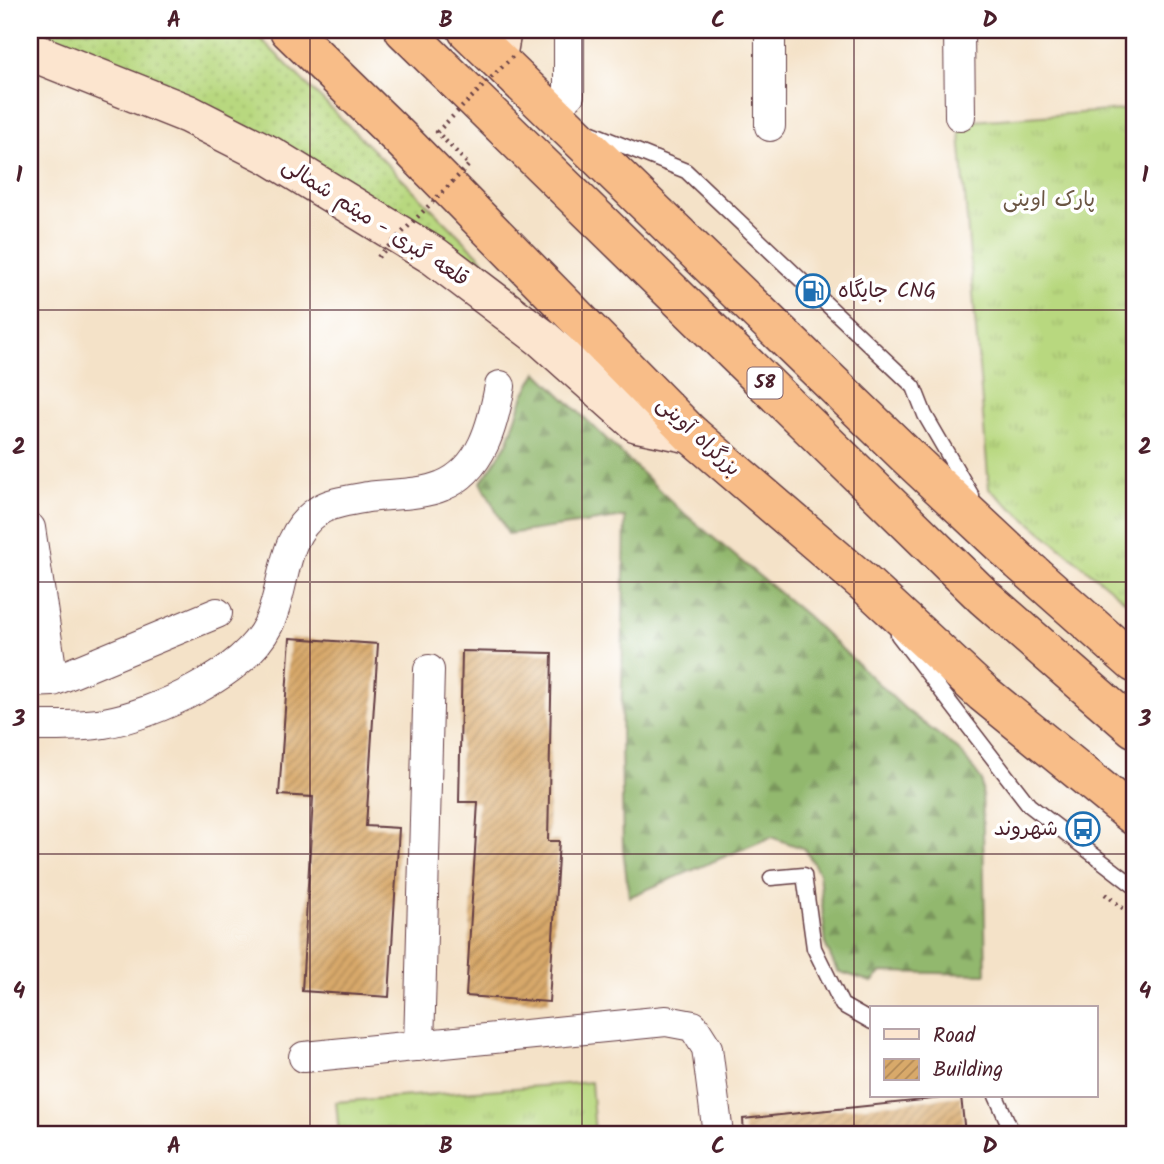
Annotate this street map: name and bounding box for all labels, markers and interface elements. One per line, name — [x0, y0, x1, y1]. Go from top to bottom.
text: A — [167, 3, 181, 39]
text: B — [439, 3, 453, 39]
text: C — [711, 3, 725, 39]
text: D — [982, 3, 998, 39]
street label: قلعه گبری - میثم شمالی — [275, 150, 475, 296]
text: 1 — [16, 158, 23, 194]
text: 1 — [1142, 158, 1149, 194]
park label: پارک اوینی — [1003, 184, 1095, 217]
fuel station icon: جایگاه CNG — [794, 272, 832, 310]
place label: جایگاه CNG — [838, 275, 936, 308]
road number: 58 — [748, 368, 782, 398]
street label: بزرگراه آوینی — [648, 389, 748, 485]
text: 2 — [12, 430, 26, 466]
text: 2 — [1138, 430, 1152, 466]
text: 3 — [12, 702, 26, 738]
text: 3 — [1138, 702, 1152, 738]
bus stop icon: شهروند — [1064, 810, 1102, 848]
place label: شهروند — [994, 813, 1058, 846]
text: 4 — [13, 974, 26, 1010]
text: 4 — [1139, 974, 1152, 1010]
legend — [870, 1006, 1098, 1098]
text: Road — [933, 1020, 976, 1053]
text: Building — [933, 1054, 1003, 1087]
text: A — [167, 1129, 181, 1164]
text: B — [439, 1129, 453, 1164]
text: C — [711, 1129, 725, 1164]
text: D — [982, 1129, 998, 1164]

